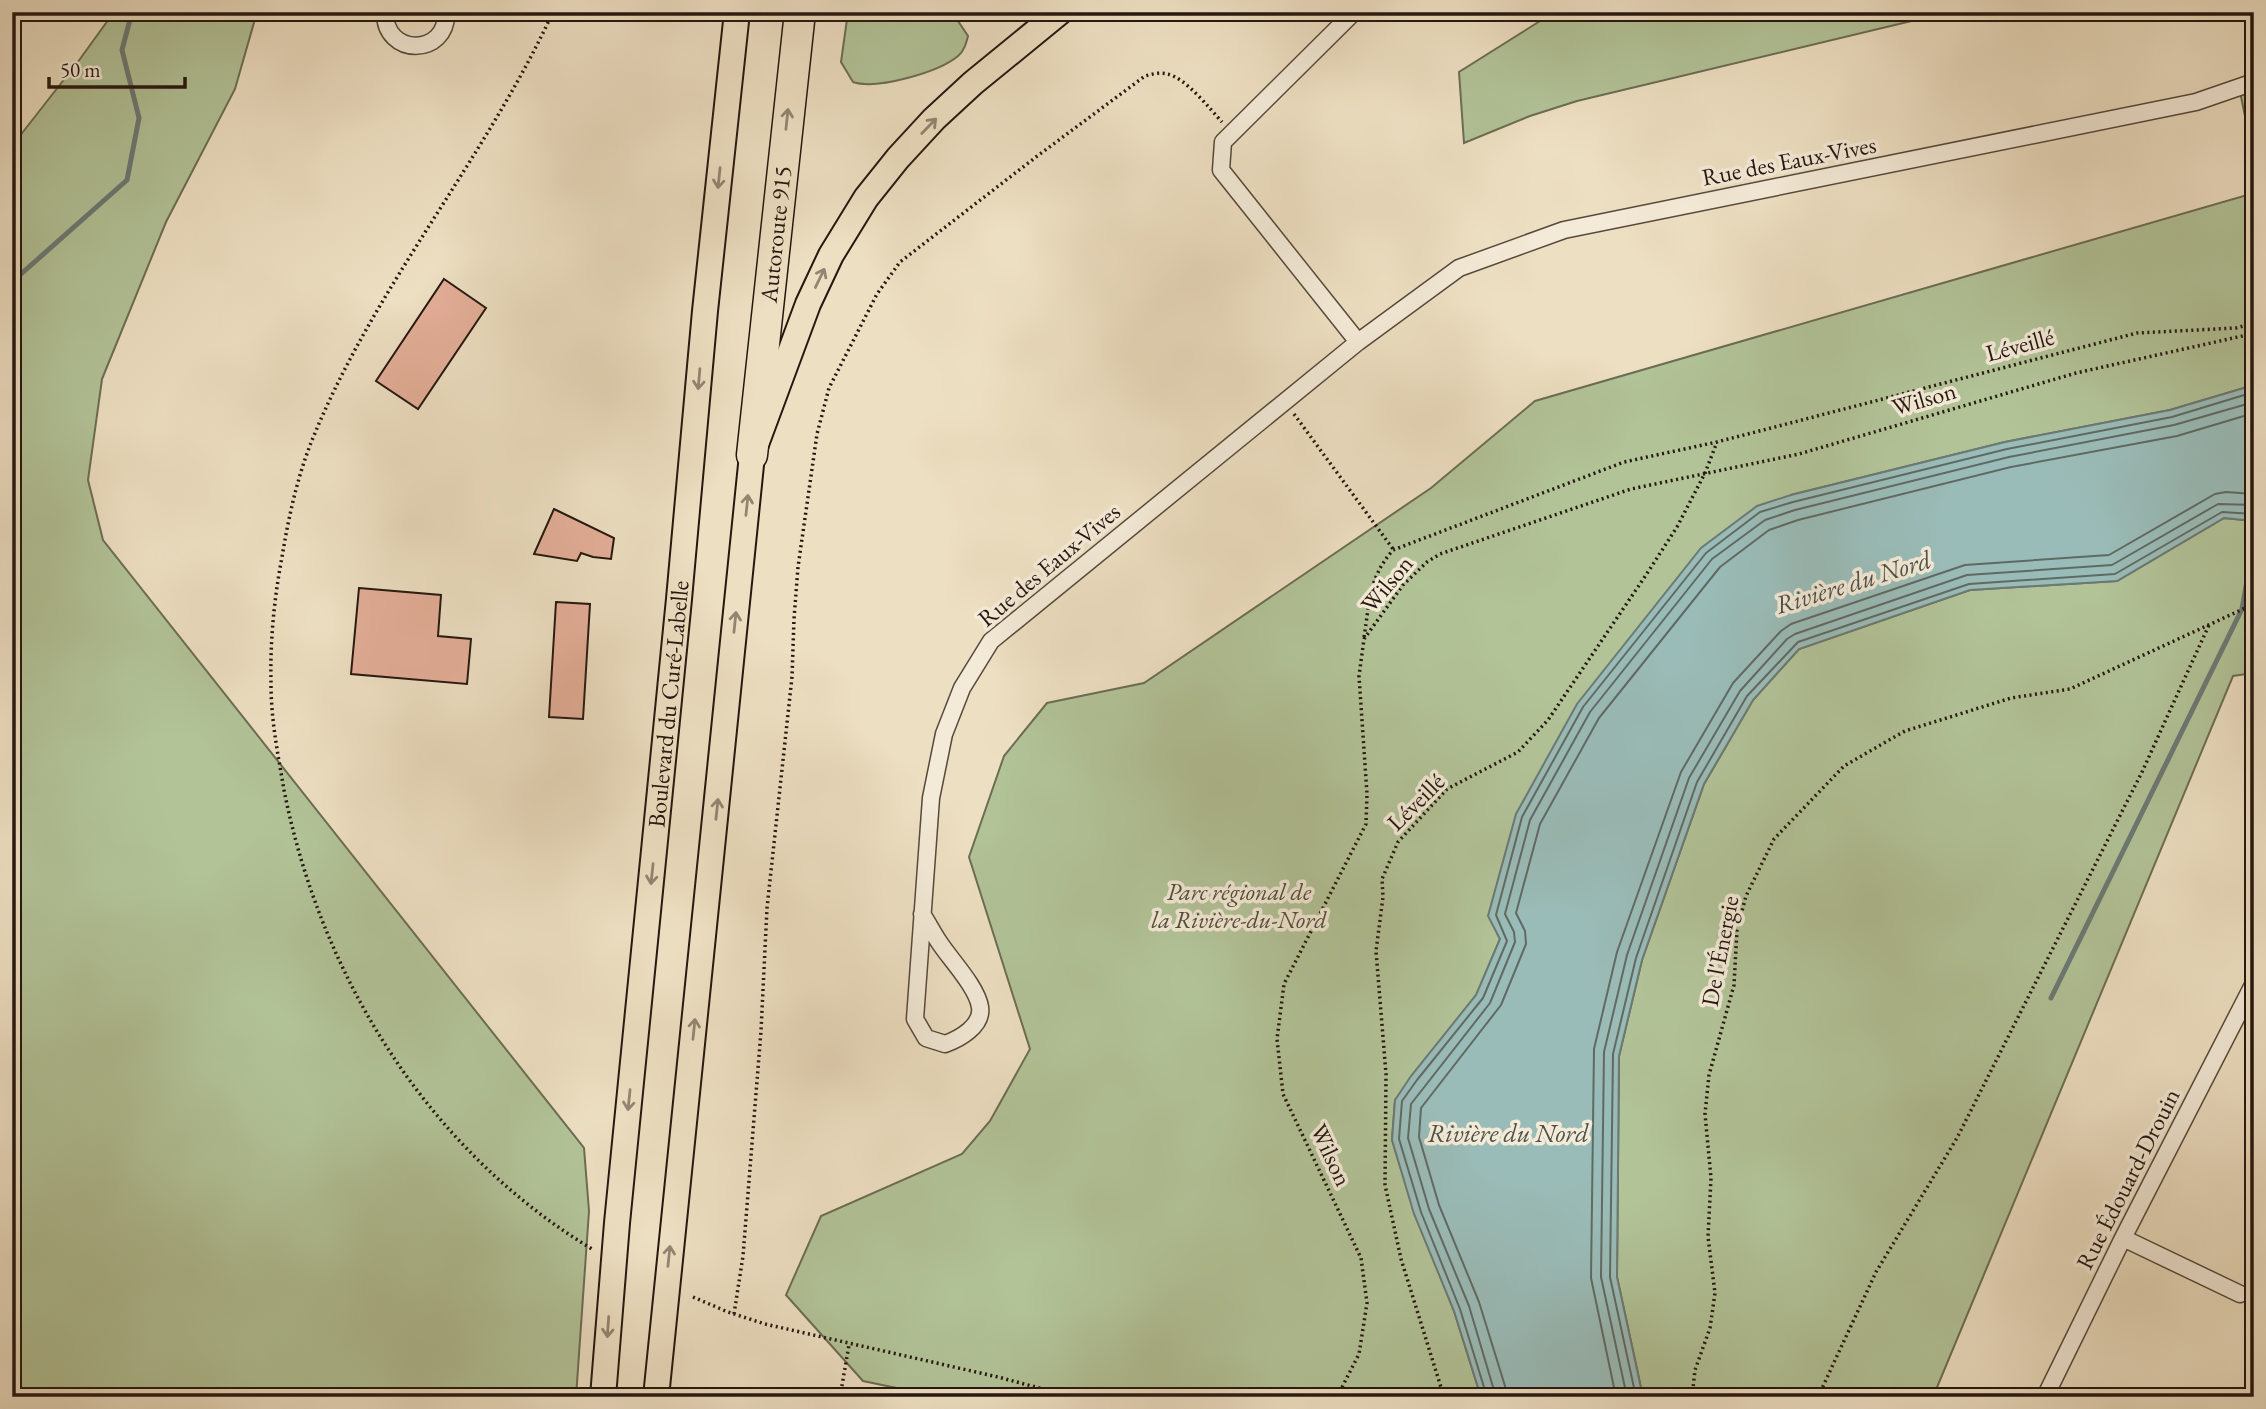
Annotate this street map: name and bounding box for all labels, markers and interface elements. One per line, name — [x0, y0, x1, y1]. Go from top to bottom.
scale bar — [49, 46, 186, 90]
text: 50 m — [60, 56, 101, 83]
one-way arrow — [781, 109, 794, 131]
one-way arrow — [920, 117, 937, 134]
street label: Rue des Eaux-Vives — [1699, 128, 1879, 193]
street label: Autoroute 915 — [752, 164, 798, 305]
one-way arrow — [713, 166, 726, 188]
one-way arrow — [813, 268, 827, 289]
street label: Léveillé — [1982, 321, 2057, 368]
one-way arrow — [692, 367, 705, 390]
street label: Wilson — [1888, 375, 1960, 422]
one-way arrow — [741, 494, 754, 516]
street label: Rue des Eaux-Vives — [971, 496, 1126, 633]
water label: Rivière du Nord — [1771, 542, 1936, 622]
street label: Wilson — [1354, 548, 1420, 619]
street label: Boulevard du Curé-Labelle — [640, 579, 696, 829]
one-way arrow — [729, 611, 742, 634]
street label: Léveillé — [1380, 766, 1451, 837]
one-way arrow — [710, 798, 723, 821]
one-way arrow — [645, 862, 658, 885]
park label: Parc régional de la Rivière-du-Nord — [1151, 876, 1327, 935]
street label: De l'Énergie — [1694, 893, 1745, 1009]
one-way arrow — [688, 1019, 701, 1041]
street label: Rue Édouard-Drouin — [2069, 1083, 2187, 1274]
one-way arrow — [622, 1088, 635, 1111]
water label: Rivière du Nord — [1427, 1116, 1589, 1150]
street label: Wilson — [1304, 1119, 1359, 1191]
one-way arrow — [663, 1245, 676, 1267]
one-way arrow — [601, 1315, 614, 1337]

